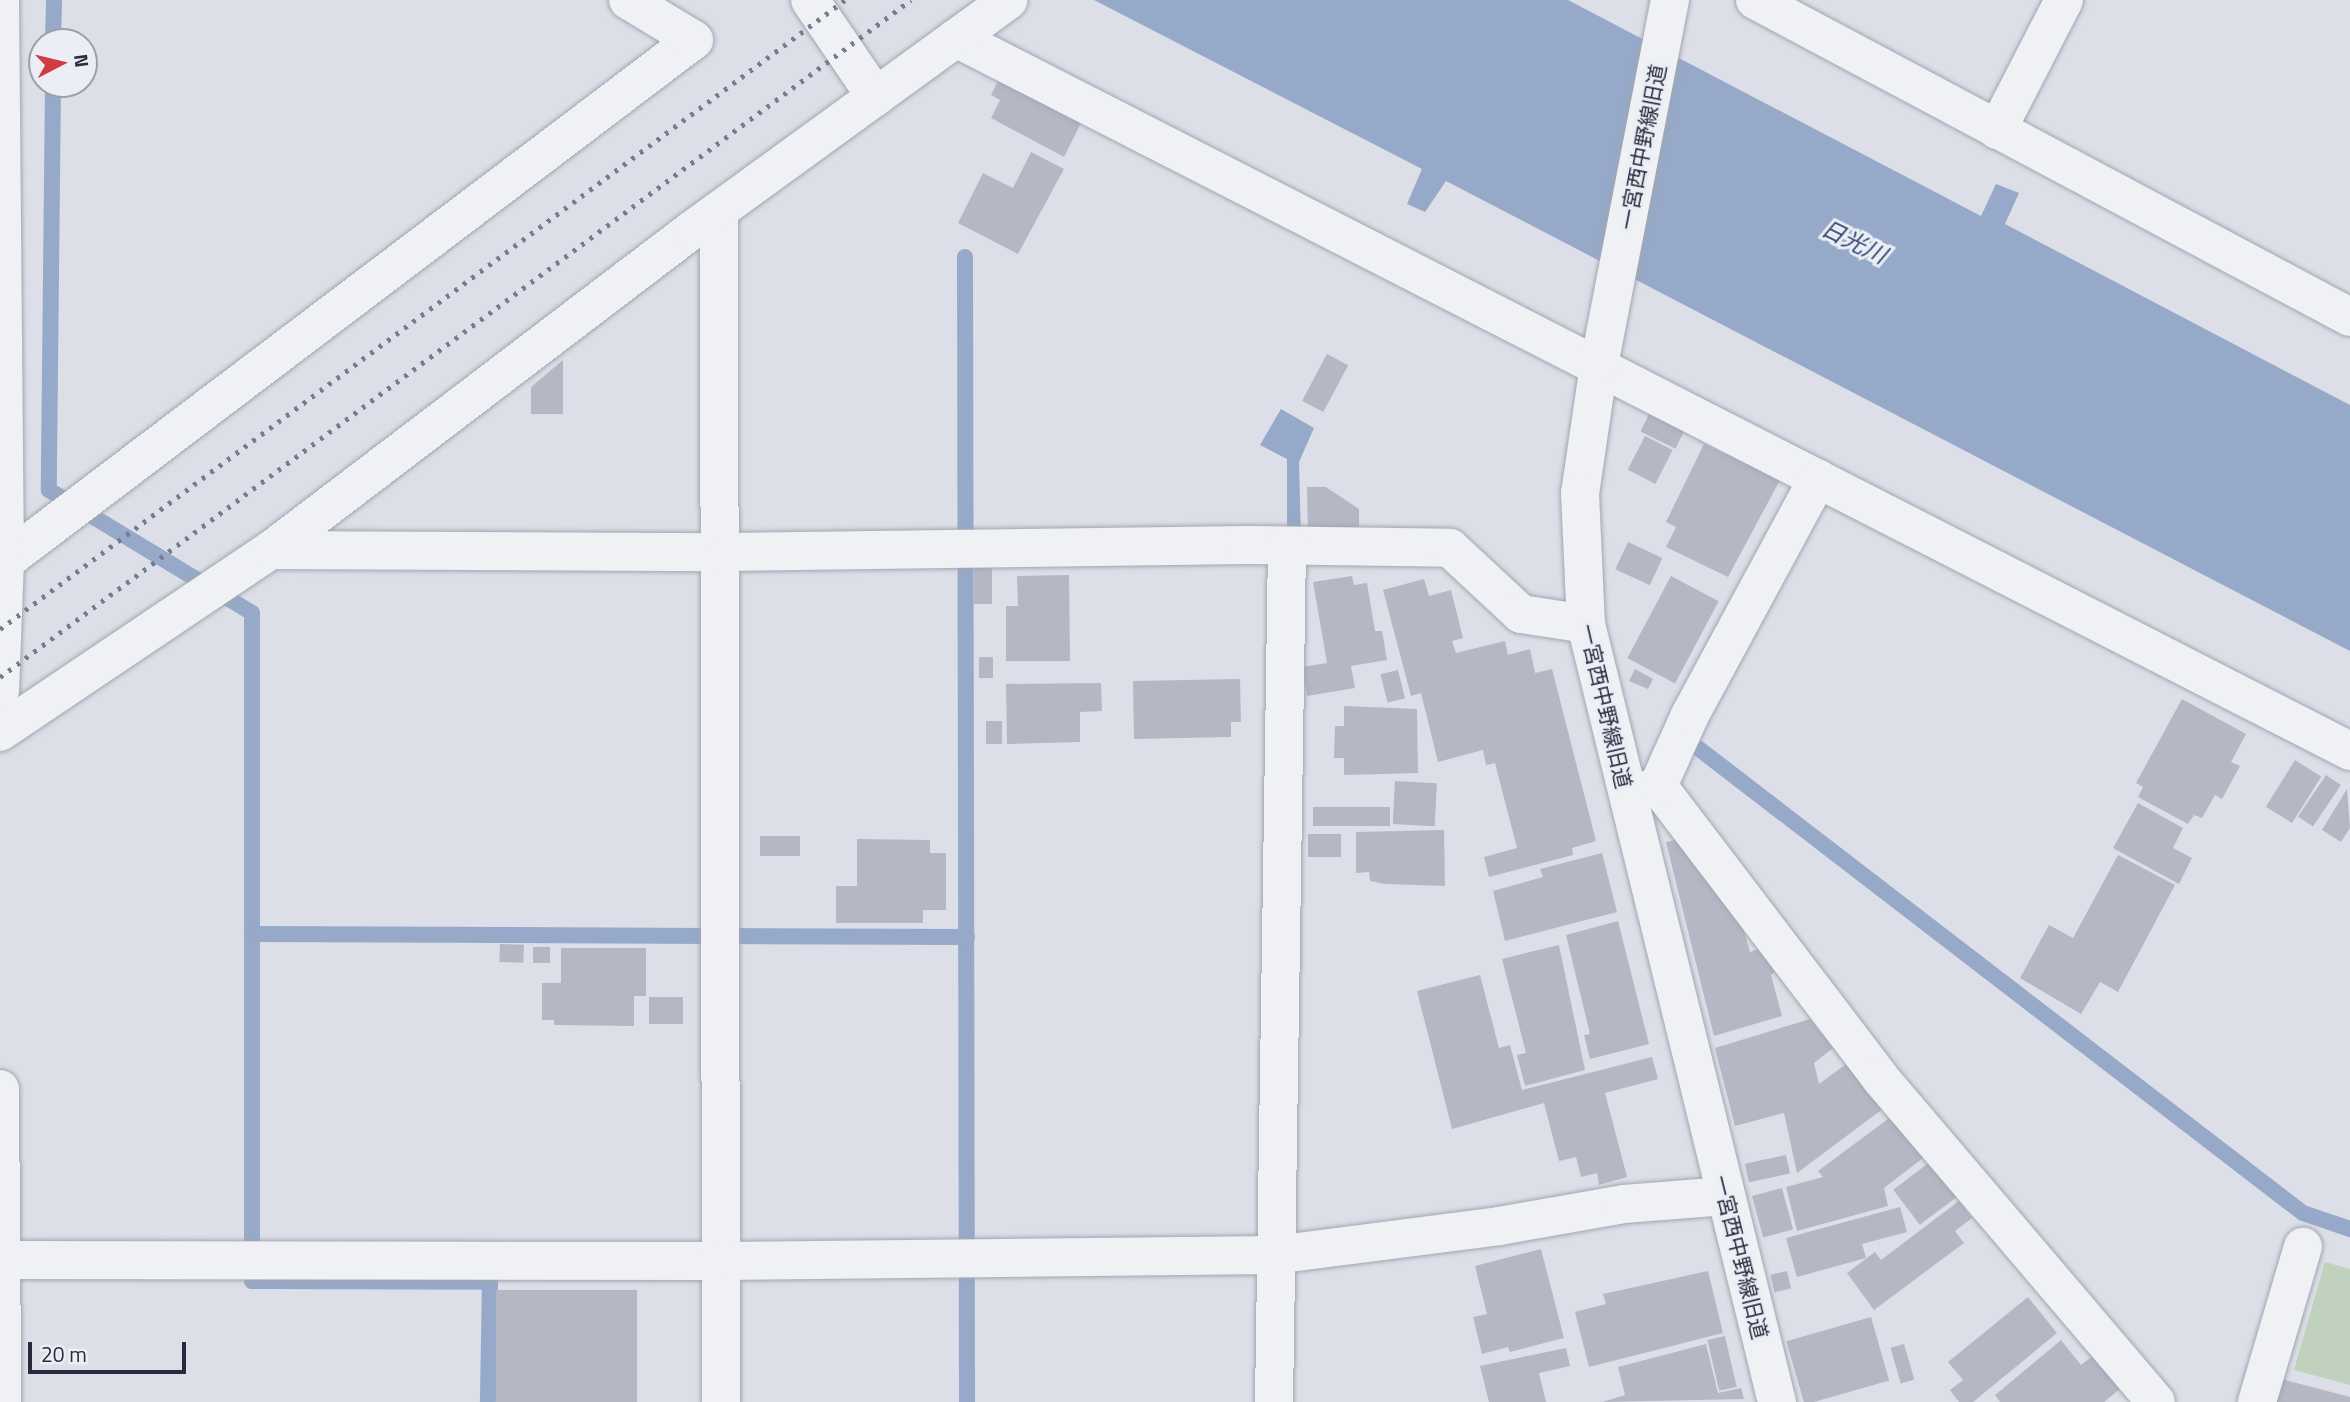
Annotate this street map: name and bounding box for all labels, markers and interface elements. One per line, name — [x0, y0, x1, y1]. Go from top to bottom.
north arrow — [28, 28, 98, 98]
text: N — [67, 52, 98, 69]
street label: 一宮西中野線旧道 — [1614, 62, 1670, 232]
water label: 日光川 — [1817, 214, 1891, 270]
street label: 一宮西中野線旧道 — [1575, 621, 1637, 791]
street label: 一宮西中野線旧道 — [1708, 1172, 1774, 1342]
scale bar — [32, 1328, 189, 1372]
text: 20 m — [41, 1338, 87, 1370]

